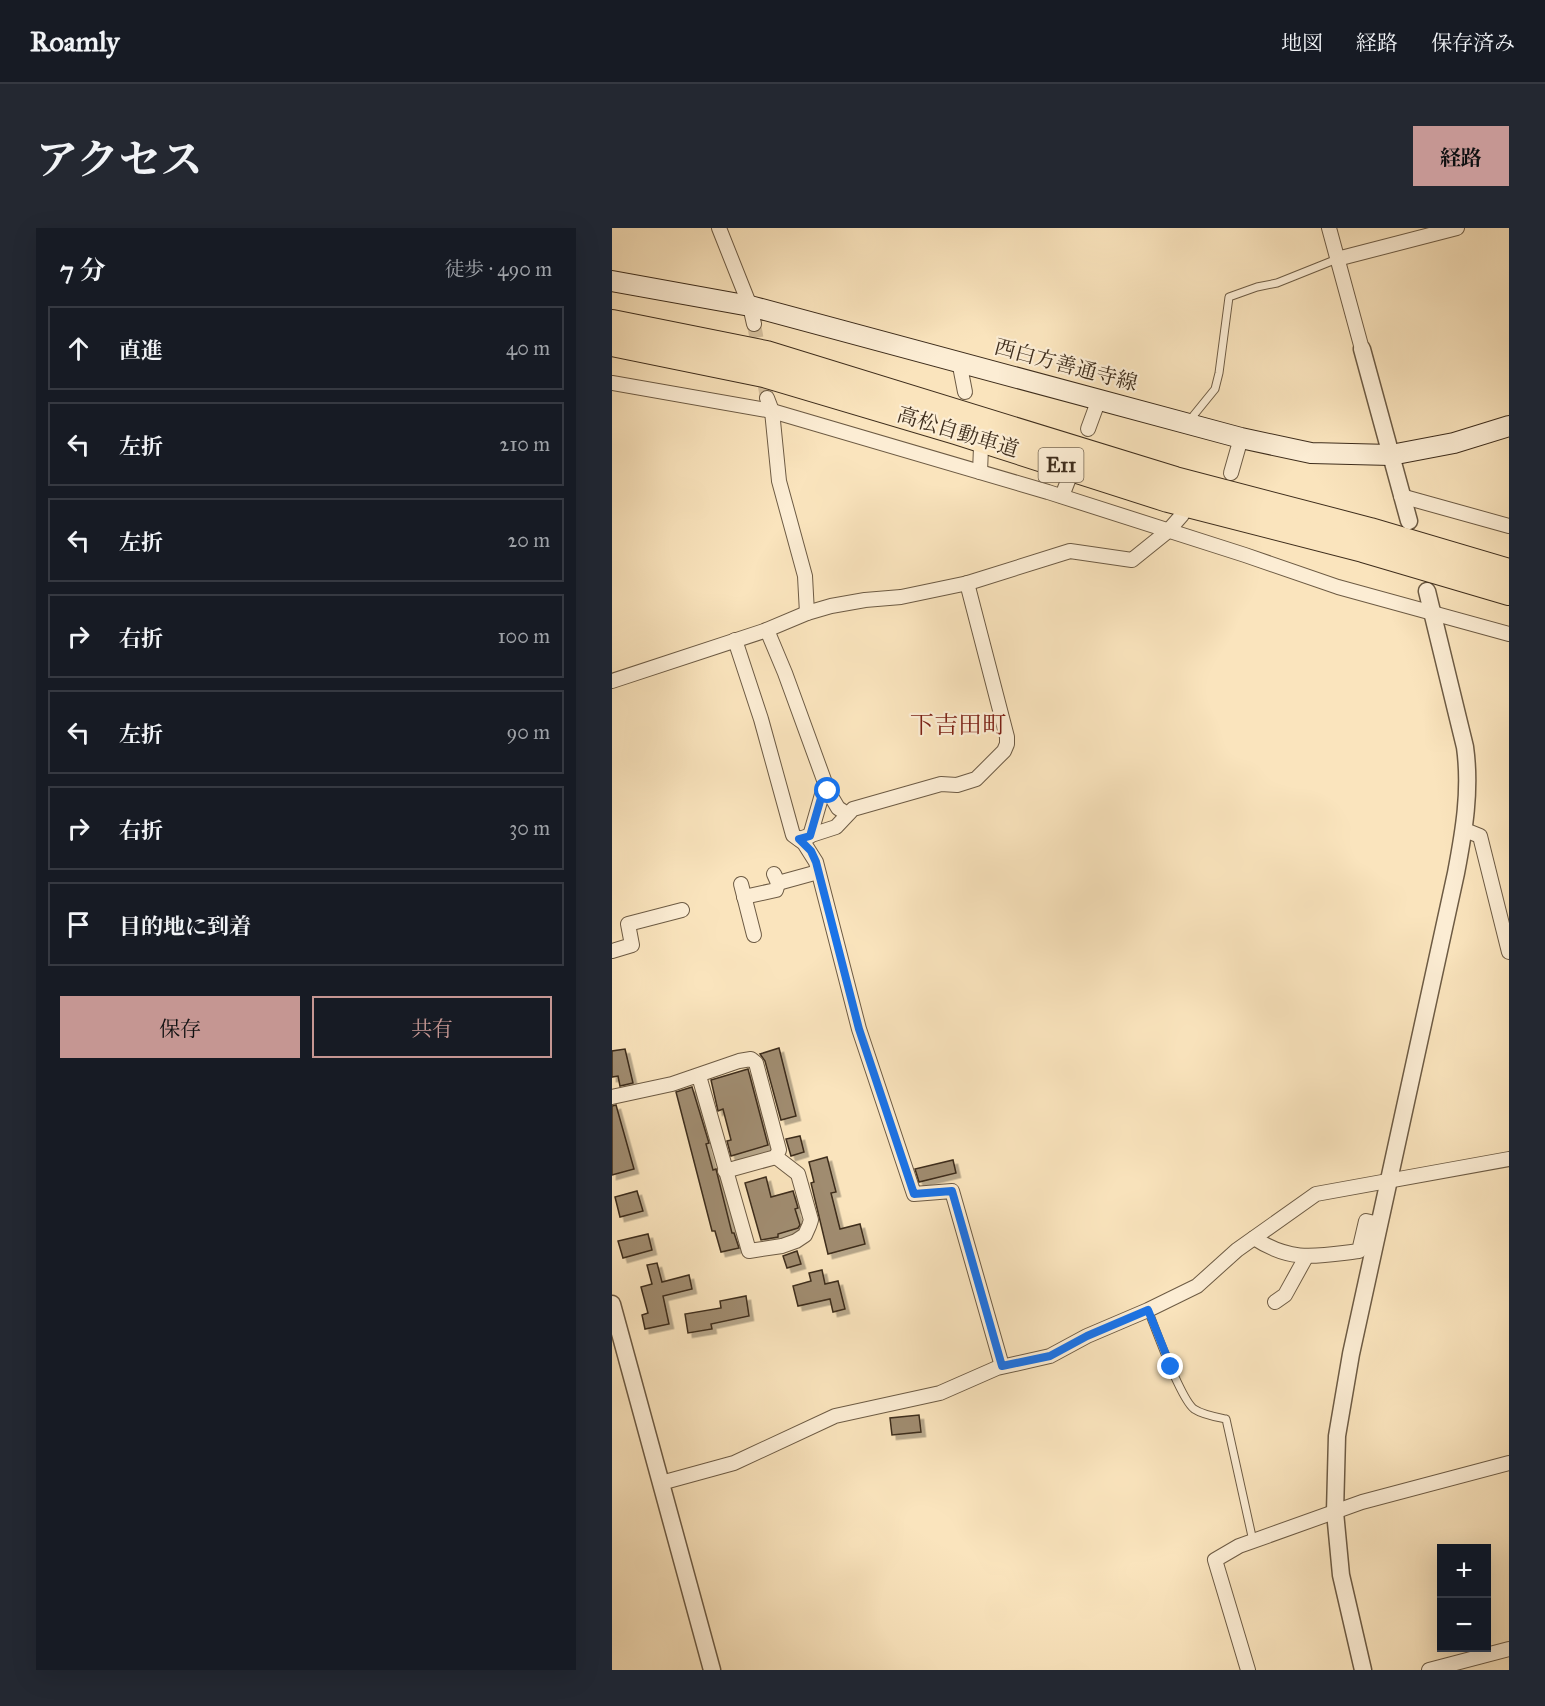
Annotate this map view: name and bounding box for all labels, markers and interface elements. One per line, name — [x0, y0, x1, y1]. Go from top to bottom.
text: Roamly — [30, 24, 119, 59]
text: 地図 — [1281, 30, 1323, 56]
text: 経路 — [1356, 30, 1398, 56]
text: 保存済み — [1431, 30, 1515, 56]
button: 経路 — [1413, 126, 1509, 186]
text: アクセス — [36, 134, 203, 186]
text: 7 分 — [60, 254, 105, 286]
text: 徒歩 · 490 m — [444, 257, 552, 281]
icon: ahead — [62, 332, 95, 365]
street label: 西白方善通寺線 — [992, 333, 1140, 397]
text: 40 m — [506, 336, 550, 360]
text: 直進 — [119, 337, 163, 364]
street label: 高松自動車道 — [894, 401, 1022, 463]
icon: left — [62, 428, 95, 461]
text: 210 m — [500, 432, 550, 456]
text: 左折 — [119, 433, 163, 460]
road number: E11 — [1038, 448, 1084, 482]
icon: left — [62, 524, 95, 557]
text: 20 m — [507, 528, 550, 552]
text: 左折 — [119, 529, 163, 556]
icon: right — [62, 620, 95, 653]
text: 100 m — [498, 624, 550, 648]
text: 右折 — [119, 625, 163, 652]
district label: 下吉田町 — [910, 710, 1006, 740]
icon: left — [62, 716, 95, 749]
text: 90 m — [507, 720, 550, 744]
text: 左折 — [119, 721, 163, 748]
route start — [814, 777, 840, 803]
icon: right — [62, 812, 95, 845]
text: 30 m — [509, 816, 550, 840]
text: 右折 — [119, 817, 163, 844]
icon: arrive — [62, 908, 95, 941]
text: 目的地に到着 — [119, 913, 251, 940]
button: 保存 — [60, 996, 300, 1058]
button: 共有 — [312, 996, 552, 1058]
route end — [1157, 1353, 1183, 1379]
map controls — [1437, 1544, 1491, 1652]
button: + — [1437, 1544, 1491, 1598]
button: − — [1437, 1598, 1491, 1652]

